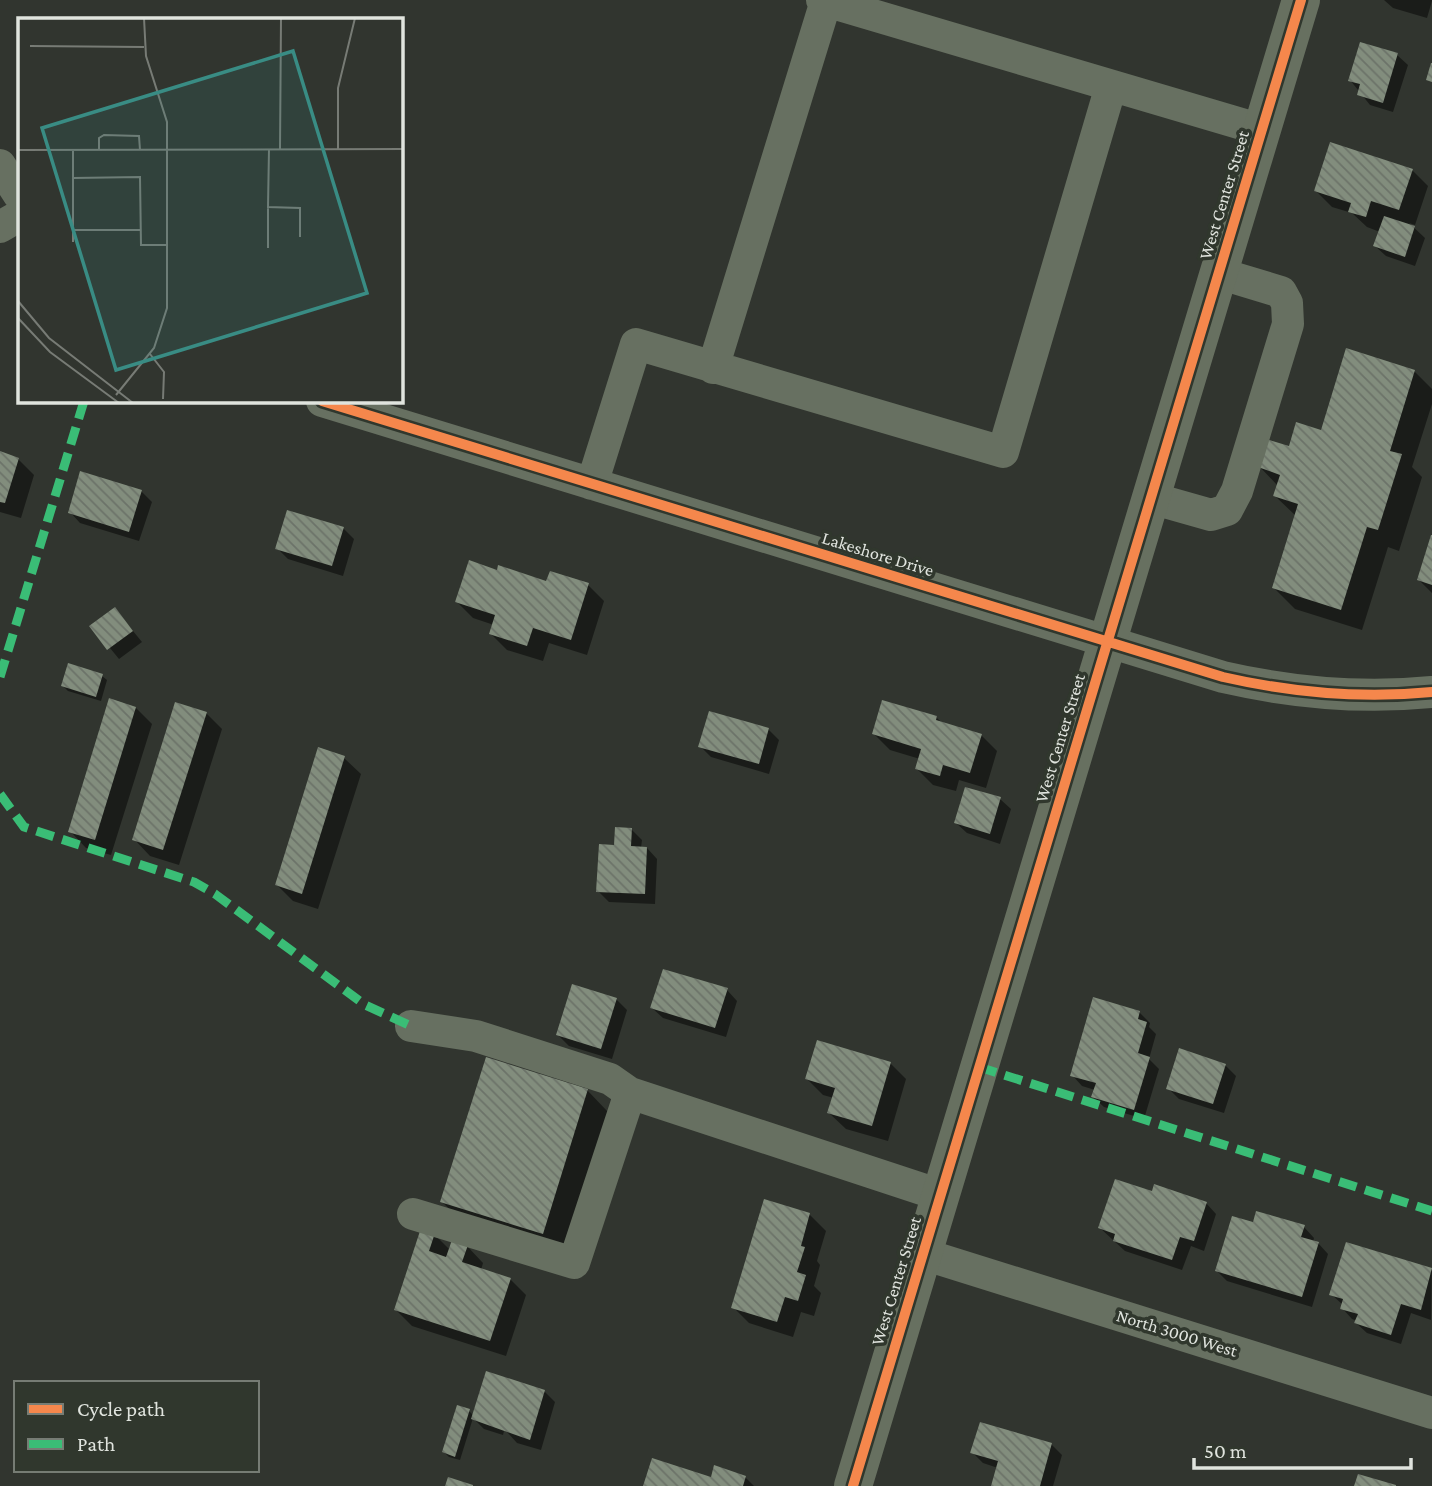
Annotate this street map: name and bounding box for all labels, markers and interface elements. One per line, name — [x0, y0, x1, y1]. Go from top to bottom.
inset map — [18, 18, 402, 402]
street label: West Center Street — [1195, 127, 1253, 262]
street label: Lakeshore Drive — [820, 528, 936, 581]
street label: West Center Street — [1031, 670, 1089, 805]
street label: West Center Street — [867, 1213, 925, 1348]
street label: North 3000 West — [1114, 1305, 1241, 1361]
legend — [14, 1381, 259, 1472]
text: Cycle path — [77, 1397, 165, 1421]
scale bar — [1194, 1426, 1411, 1470]
text: Path — [77, 1432, 115, 1456]
text: 50 m — [1204, 1439, 1247, 1463]

